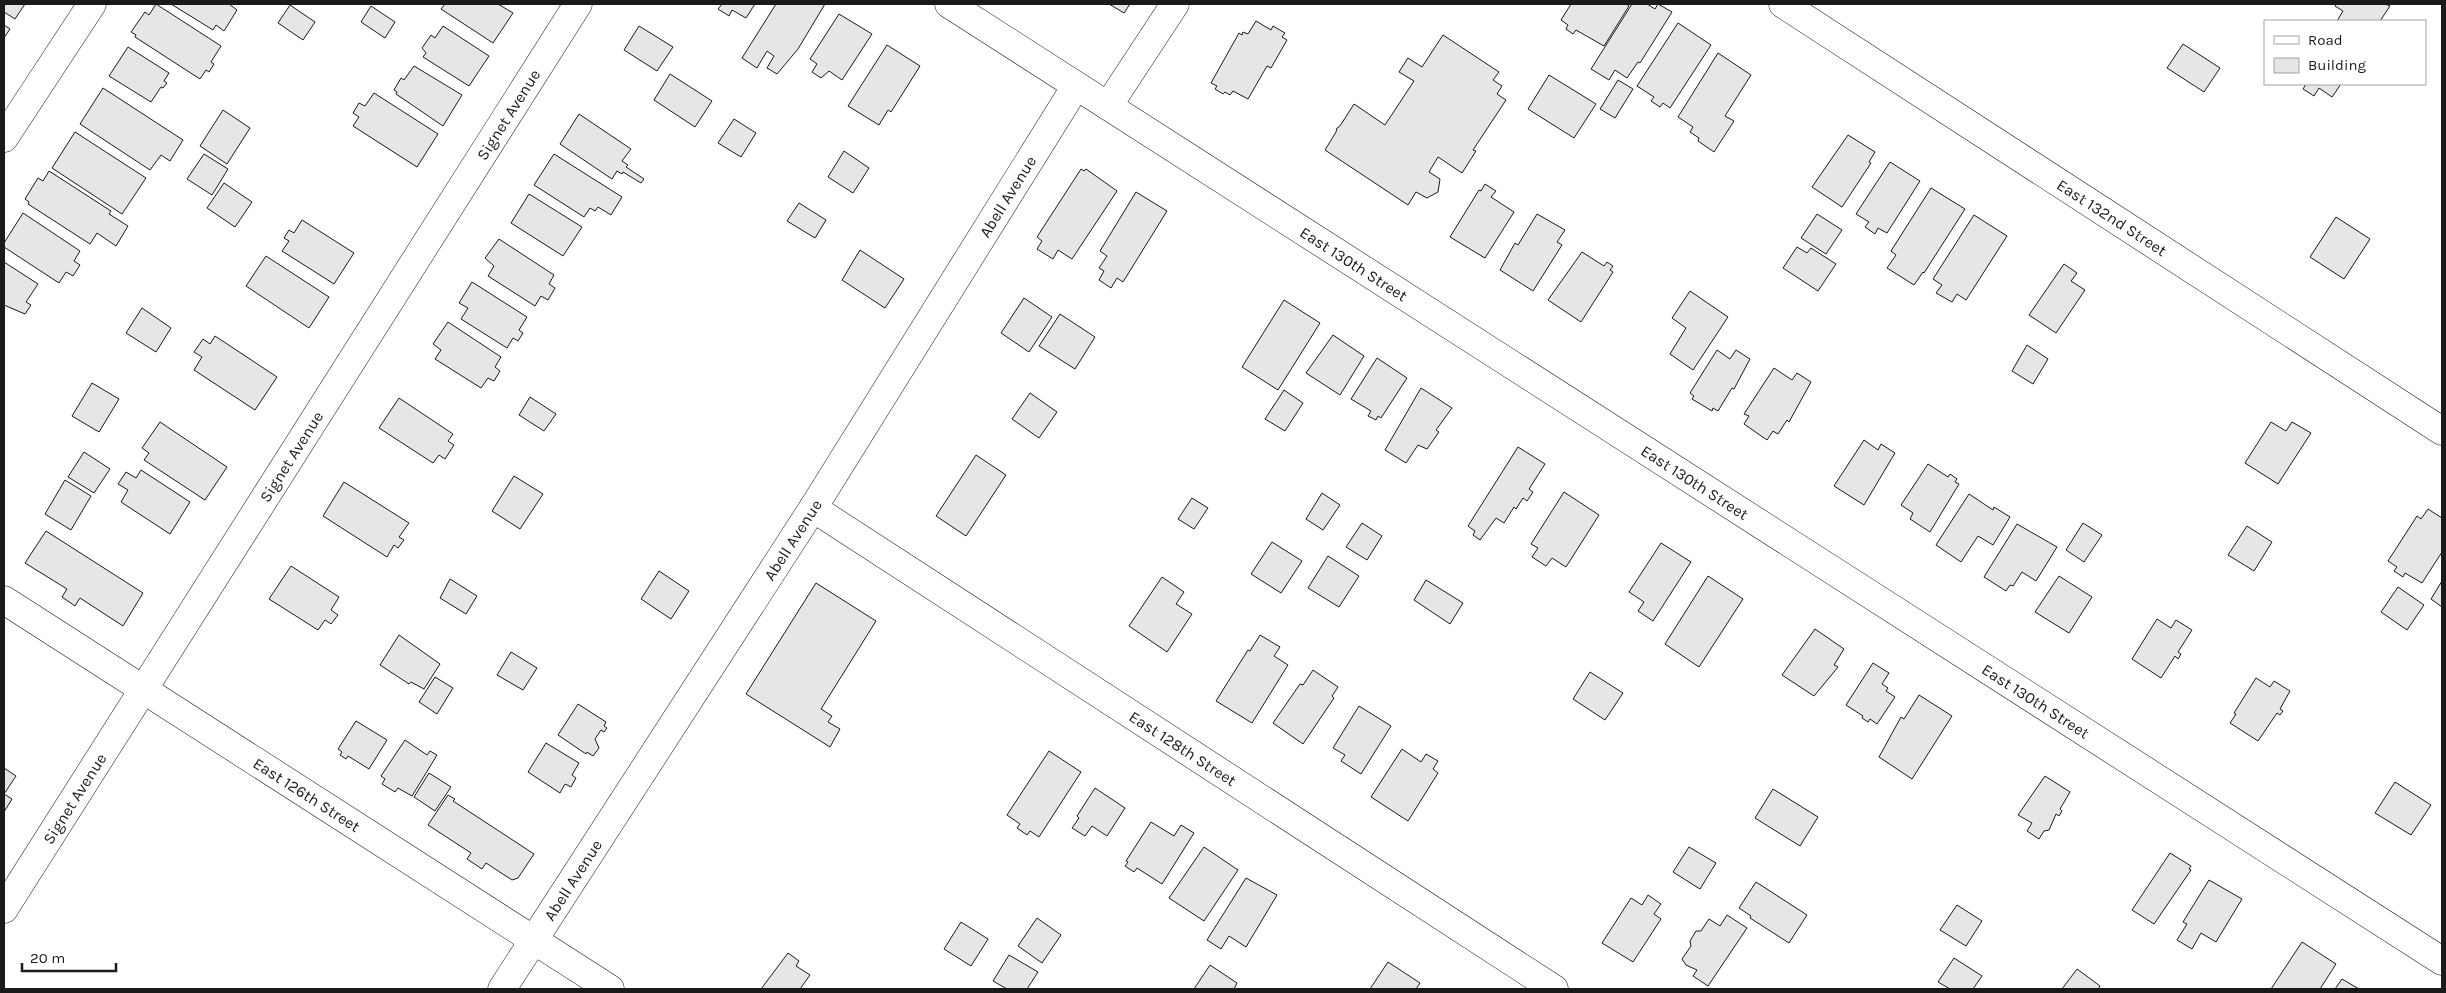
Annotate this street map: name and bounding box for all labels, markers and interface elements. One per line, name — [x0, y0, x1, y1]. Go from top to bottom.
legend — [2264, 20, 2426, 85]
text: Road — [2308, 31, 2343, 49]
text: Building — [2308, 56, 2366, 74]
street label: Signet Avenue — [472, 65, 544, 163]
street label: Abell Avenue — [975, 152, 1040, 241]
street label: East 132nd Street — [2054, 175, 2170, 260]
street label: East 130th Street — [1297, 222, 1411, 305]
street label: Signet Avenue — [255, 407, 327, 505]
street label: East 130th Street — [1638, 441, 1752, 524]
street label: Abell Avenue — [759, 496, 826, 584]
street label: East 130th Street — [1979, 659, 2093, 742]
street label: East 128th Street — [1126, 706, 1240, 790]
street label: Signet Avenue — [38, 749, 110, 847]
street label: East 126th Street — [250, 753, 364, 836]
street label: Abell Avenue — [540, 836, 606, 924]
scale bar — [22, 940, 116, 972]
text: 20 m — [30, 949, 65, 967]

